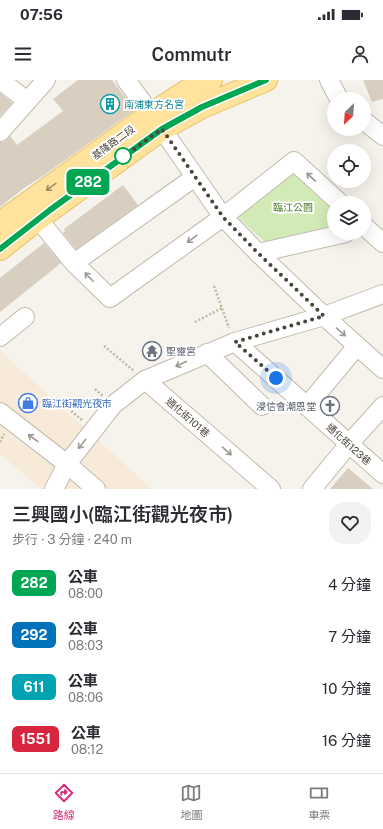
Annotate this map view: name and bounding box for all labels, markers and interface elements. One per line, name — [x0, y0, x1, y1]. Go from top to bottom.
text: 07:56 — [20, 6, 63, 23]
icon: menu — [12, 43, 34, 65]
icon: person — [349, 43, 371, 65]
text: Commutr — [152, 44, 231, 65]
north arrow — [327, 92, 371, 136]
map controls — [327, 92, 371, 240]
building icon: 南浦東方名宮 — [99, 93, 121, 115]
place label: 南浦東方名宮 — [124, 98, 184, 110]
street label: 基隆路二段 — [89, 122, 137, 162]
button: locate — [327, 144, 371, 188]
unlabelled marker — [114, 147, 132, 165]
line badge: 282 — [65, 169, 111, 195]
one-way arrow — [306, 172, 316, 181]
text: 282 — [74, 174, 102, 190]
one-way arrow — [45, 183, 56, 191]
button: layers — [327, 196, 371, 240]
park label: 臨江公園 — [273, 201, 313, 213]
one-way arrow — [186, 235, 197, 243]
one-way arrow — [84, 272, 94, 282]
one-way arrow — [336, 327, 346, 336]
temple icon: 聖靈宮 — [141, 340, 163, 362]
place label: 聖靈宮 — [166, 345, 196, 357]
one-way arrow — [176, 361, 188, 368]
your location — [266, 368, 286, 388]
shop icon: 臨江街觀光夜市 — [17, 392, 39, 414]
street label: 通化街101巷 — [164, 395, 212, 439]
church icon: 浸信會潮恩堂 — [319, 395, 341, 417]
place label: 臨江街觀光夜市 — [42, 397, 112, 409]
place label: 浸信會潮恩堂 — [256, 400, 316, 412]
street label: 通化街123巷 — [324, 421, 374, 467]
one-way arrow — [28, 434, 39, 442]
one-way arrow — [78, 439, 87, 450]
one-way arrow — [222, 447, 233, 456]
button: heart — [329, 502, 371, 544]
text: 三興國小(臨江街觀光夜市) — [12, 503, 233, 525]
text: 步行 · 3 分鐘 · 240 m — [12, 532, 132, 547]
text: 公車 — [68, 568, 98, 585]
text: 282 — [20, 575, 48, 591]
text: 4 分鐘 — [328, 576, 371, 593]
text: 08:00 — [68, 586, 103, 601]
text: 公車 — [68, 620, 98, 637]
text: 292 — [20, 627, 48, 643]
text: 7 分鐘 — [328, 628, 371, 645]
text: 08:03 — [68, 638, 103, 653]
text: 公車 — [68, 672, 98, 689]
text: 611 — [23, 679, 45, 695]
text: 10 分鐘 — [322, 680, 371, 697]
text: 08:06 — [68, 690, 103, 705]
text: 公車 — [71, 724, 101, 741]
text: 1551 — [20, 731, 51, 747]
text: 16 分鐘 — [322, 732, 371, 749]
text: 08:12 — [71, 742, 103, 757]
tab: 路線 — [53, 782, 75, 822]
tab: 地圖 — [180, 782, 202, 822]
tab: 車票 — [308, 782, 330, 822]

